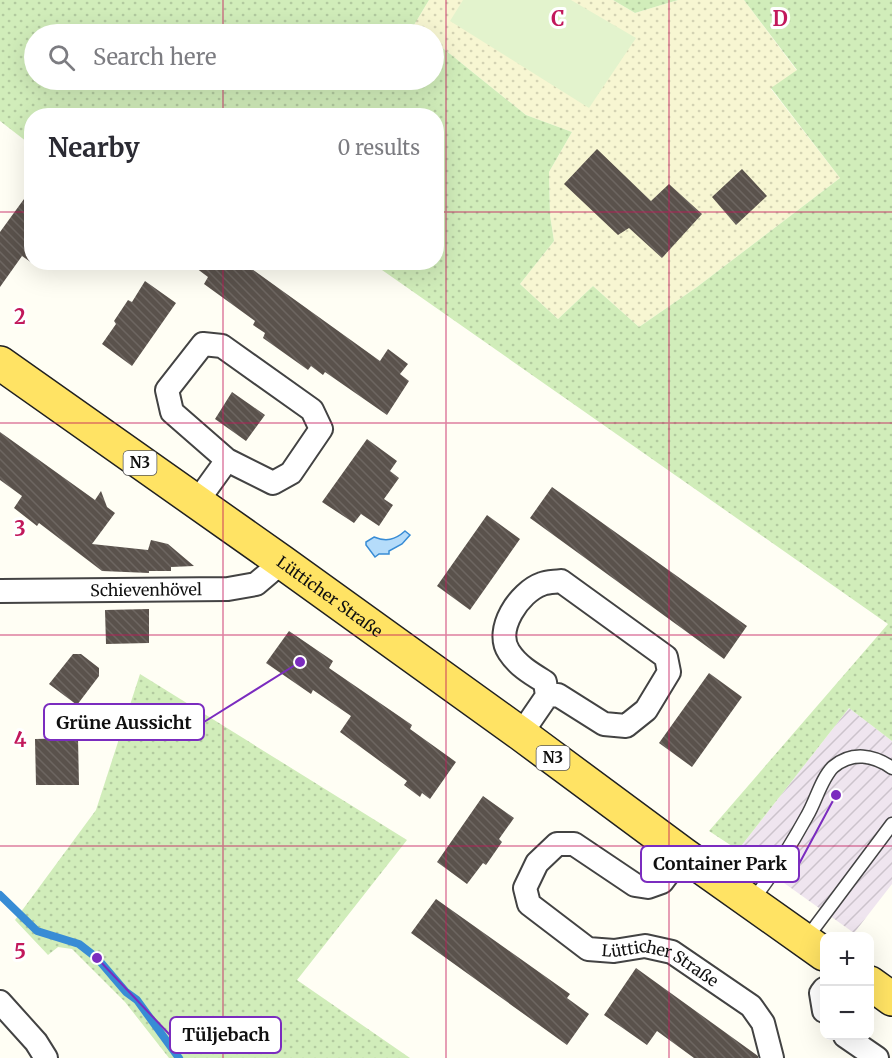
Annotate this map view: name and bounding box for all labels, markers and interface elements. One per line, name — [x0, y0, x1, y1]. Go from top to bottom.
text: C — [551, 6, 565, 31]
text: D — [772, 6, 788, 31]
search box — [24, 24, 444, 90]
icon: search — [45, 41, 78, 74]
text: Search here — [93, 43, 216, 71]
text: Nearby — [48, 131, 140, 164]
text: 0 results — [337, 135, 420, 160]
text: 2 — [14, 304, 26, 329]
road number: N3 — [124, 451, 156, 475]
text: 3 — [14, 516, 26, 541]
street label: Lütticher Straße — [273, 552, 387, 641]
street label: Schievenhövel — [90, 579, 202, 600]
callout: Grüne Aussicht — [44, 704, 204, 740]
text: Grüne Aussicht — [56, 711, 192, 734]
text: 4 — [14, 727, 27, 752]
road number: N3 — [536, 746, 570, 770]
callout: Container Park — [641, 846, 799, 882]
text: Container Park — [653, 852, 787, 875]
map controls — [820, 932, 874, 1040]
button: + — [820, 932, 874, 986]
street label: Lütticher Straße — [601, 936, 722, 991]
text: 5 — [14, 939, 26, 964]
button: − — [820, 986, 874, 1040]
callout: Tüljebach — [170, 1017, 281, 1053]
text: Tüljebach — [182, 1023, 270, 1046]

